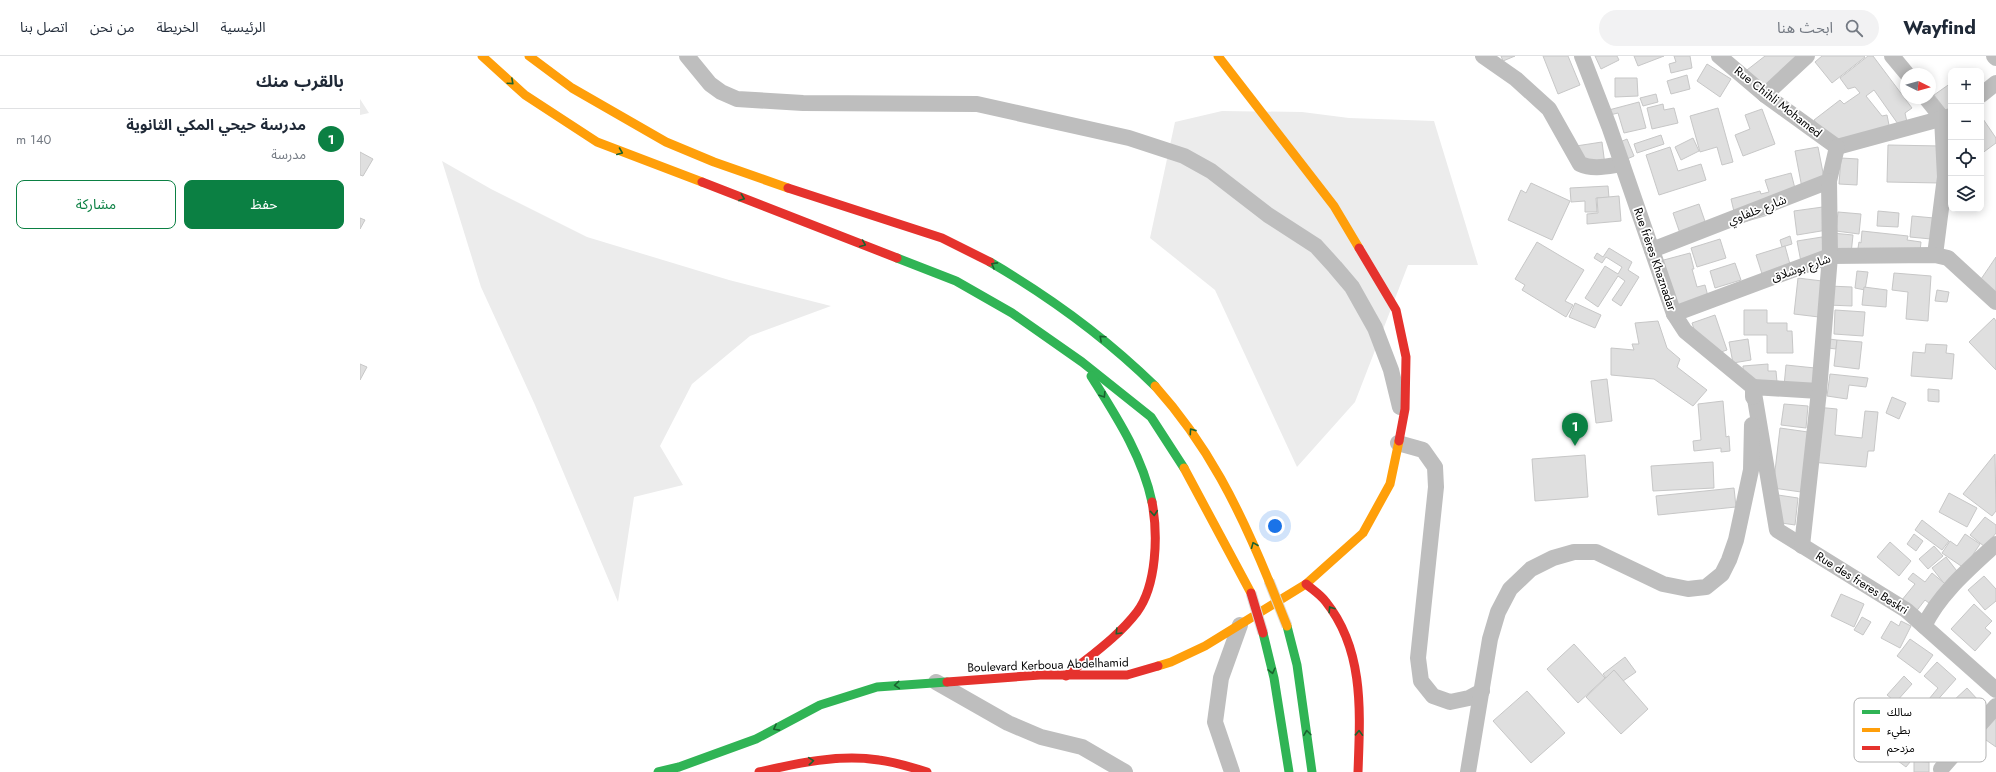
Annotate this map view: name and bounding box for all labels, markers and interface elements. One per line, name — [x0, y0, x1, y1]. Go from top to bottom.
search box — [1599, 10, 1879, 46]
text: Wayfind — [1903, 14, 1976, 41]
text: اتصل بنا — [20, 17, 68, 37]
text: من نحن — [90, 17, 135, 37]
text: الخريطة — [157, 17, 199, 37]
text: الرئيسية — [221, 17, 266, 37]
text: ابحث هنا — [1777, 17, 1833, 39]
icon: search — [1843, 17, 1865, 39]
street label: Rue Chihli Mohamed — [1730, 62, 1826, 142]
north arrow — [1900, 68, 1936, 104]
map controls — [1948, 68, 1984, 212]
button: + — [1948, 68, 1984, 104]
text: بالقرب منك — [256, 69, 344, 93]
one-way arrow — [506, 78, 514, 85]
button: − — [1948, 104, 1984, 140]
text: مدرسة حيحي المكي الثانوية — [126, 114, 306, 136]
text: 140 m — [16, 130, 51, 149]
text: 1 — [328, 130, 334, 149]
button: locate — [1948, 140, 1984, 176]
text: مدرسة — [271, 145, 306, 164]
one-way arrow — [617, 147, 624, 155]
button: layers — [1948, 176, 1984, 212]
button: مشاركة — [16, 180, 176, 229]
button: حفظ — [184, 180, 344, 229]
street label: شارع خلفاوي — [1725, 191, 1789, 230]
one-way arrow — [738, 193, 745, 201]
street label: Rue frères Khaznadar — [1629, 205, 1681, 314]
one-way arrow — [860, 240, 867, 248]
street label: شارع بوشلاق — [1769, 249, 1833, 287]
one-way arrow — [991, 262, 998, 270]
one-way arrow — [1099, 335, 1107, 342]
one-way arrow — [1098, 391, 1106, 398]
pin: 1 — [1562, 413, 1588, 446]
one-way arrow — [1190, 429, 1197, 436]
one-way arrow — [1150, 510, 1159, 516]
your location — [1265, 516, 1285, 536]
one-way arrow — [1251, 541, 1259, 549]
street label: Rue des freres Beskri — [1812, 547, 1912, 619]
one-way arrow — [1328, 606, 1336, 613]
one-way arrow — [1115, 627, 1123, 635]
street label: Boulevard Kerboua Abdelhamid — [967, 653, 1129, 677]
one-way arrow — [1268, 668, 1276, 675]
one-way arrow — [894, 680, 900, 689]
legend — [1854, 698, 1986, 762]
text: سالك — [1887, 704, 1912, 720]
text: بطيء — [1887, 722, 1910, 740]
one-way arrow — [773, 723, 780, 731]
one-way arrow — [1303, 730, 1312, 736]
one-way arrow — [1355, 730, 1364, 736]
text: مزدحم — [1887, 740, 1915, 757]
one-way arrow — [808, 757, 814, 766]

